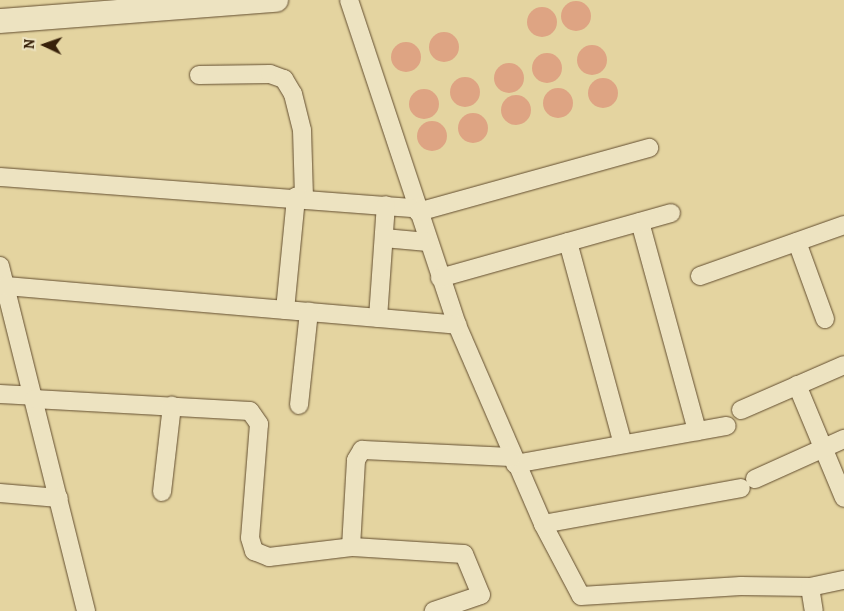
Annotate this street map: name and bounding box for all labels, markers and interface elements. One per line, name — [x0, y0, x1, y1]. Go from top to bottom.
north arrow — [20, 20, 70, 70]
text: N — [20, 39, 39, 50]

